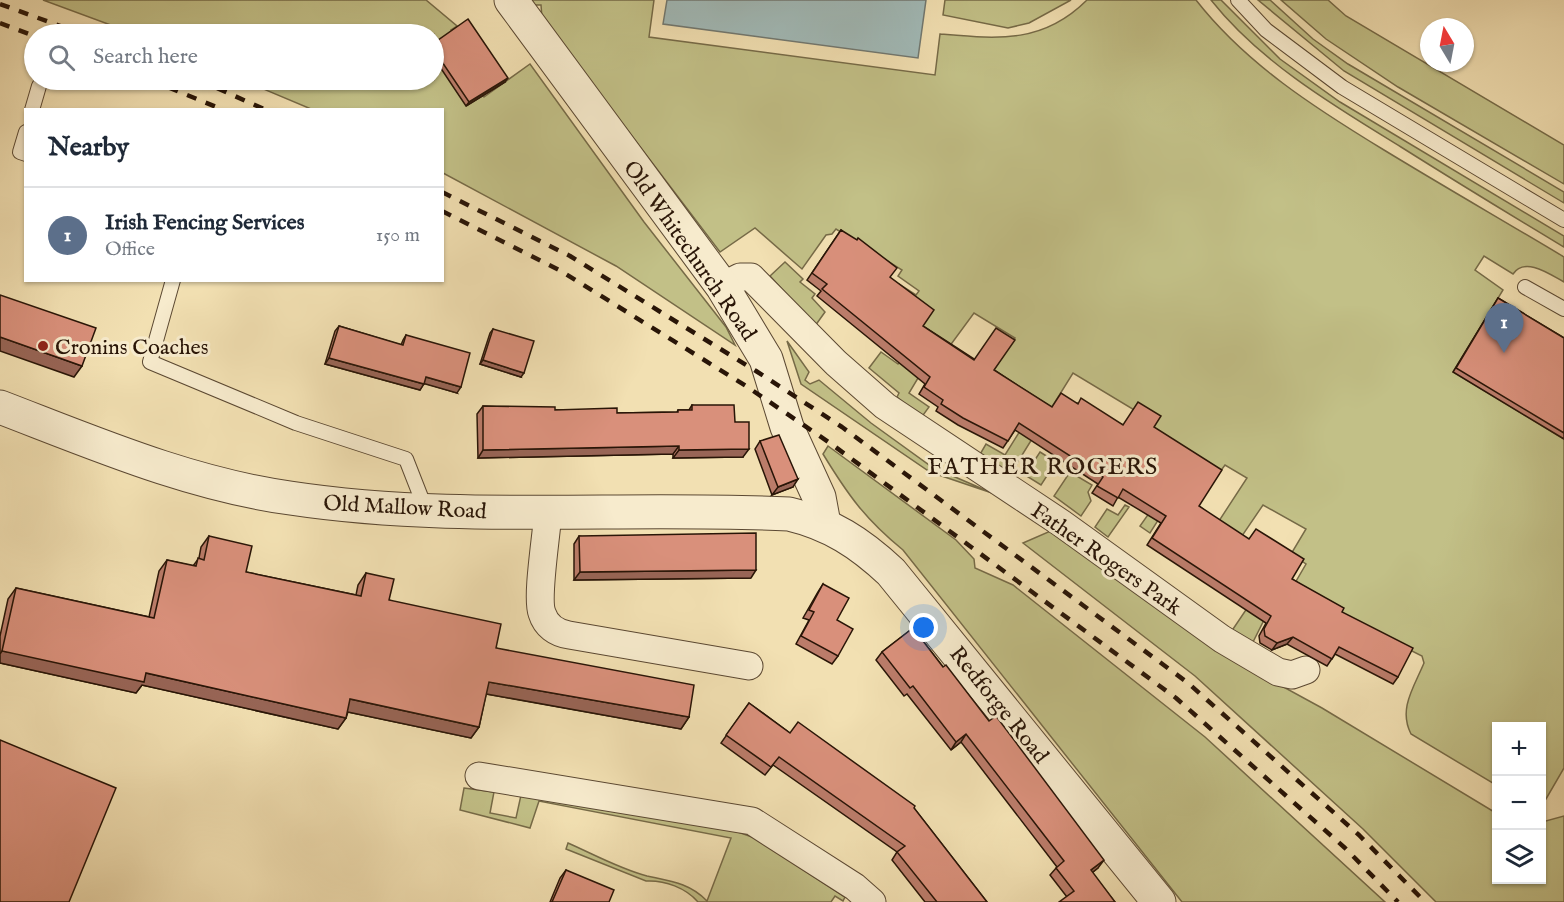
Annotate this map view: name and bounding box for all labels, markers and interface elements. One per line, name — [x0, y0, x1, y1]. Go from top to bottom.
north arrow — [1420, 18, 1474, 72]
search box — [24, 24, 444, 90]
icon: search — [45, 41, 78, 74]
text: Search here — [93, 43, 198, 71]
text: Nearby — [48, 131, 129, 164]
street label: Old Whitechurch Road — [617, 155, 762, 347]
text: Irish Fencing Services — [105, 209, 304, 237]
text: 1 — [64, 223, 71, 248]
text: 150 m — [376, 223, 420, 248]
text: Office — [105, 237, 155, 262]
pin: 1 — [1484, 304, 1524, 353]
place label: Cronins Coaches — [55, 334, 208, 362]
marker: Cronins Coaches — [36, 339, 50, 353]
district label: FATHER ROGERS — [927, 452, 1159, 483]
street label: Old Mallow Road — [323, 490, 487, 526]
street label: Father Rogers Park — [1025, 497, 1187, 622]
your location — [909, 613, 938, 642]
street label: Redforge Road — [943, 641, 1054, 770]
map controls — [1492, 722, 1546, 884]
button: + — [1492, 722, 1546, 776]
button: − — [1492, 776, 1546, 830]
button: layers — [1492, 830, 1546, 884]

